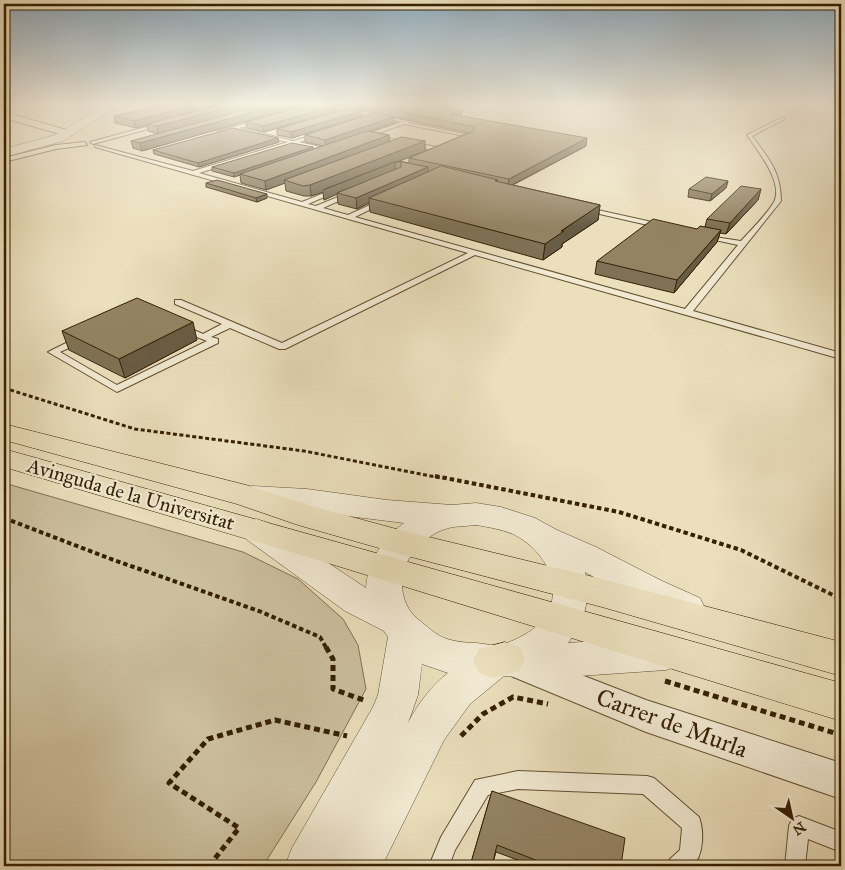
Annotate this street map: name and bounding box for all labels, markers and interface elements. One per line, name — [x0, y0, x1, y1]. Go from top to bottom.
street label: Avinguda de la Universitat — [23, 453, 237, 536]
street label: Carrer de Murla — [592, 682, 752, 764]
north arrow — [768, 792, 818, 842]
text: N — [789, 818, 809, 839]

